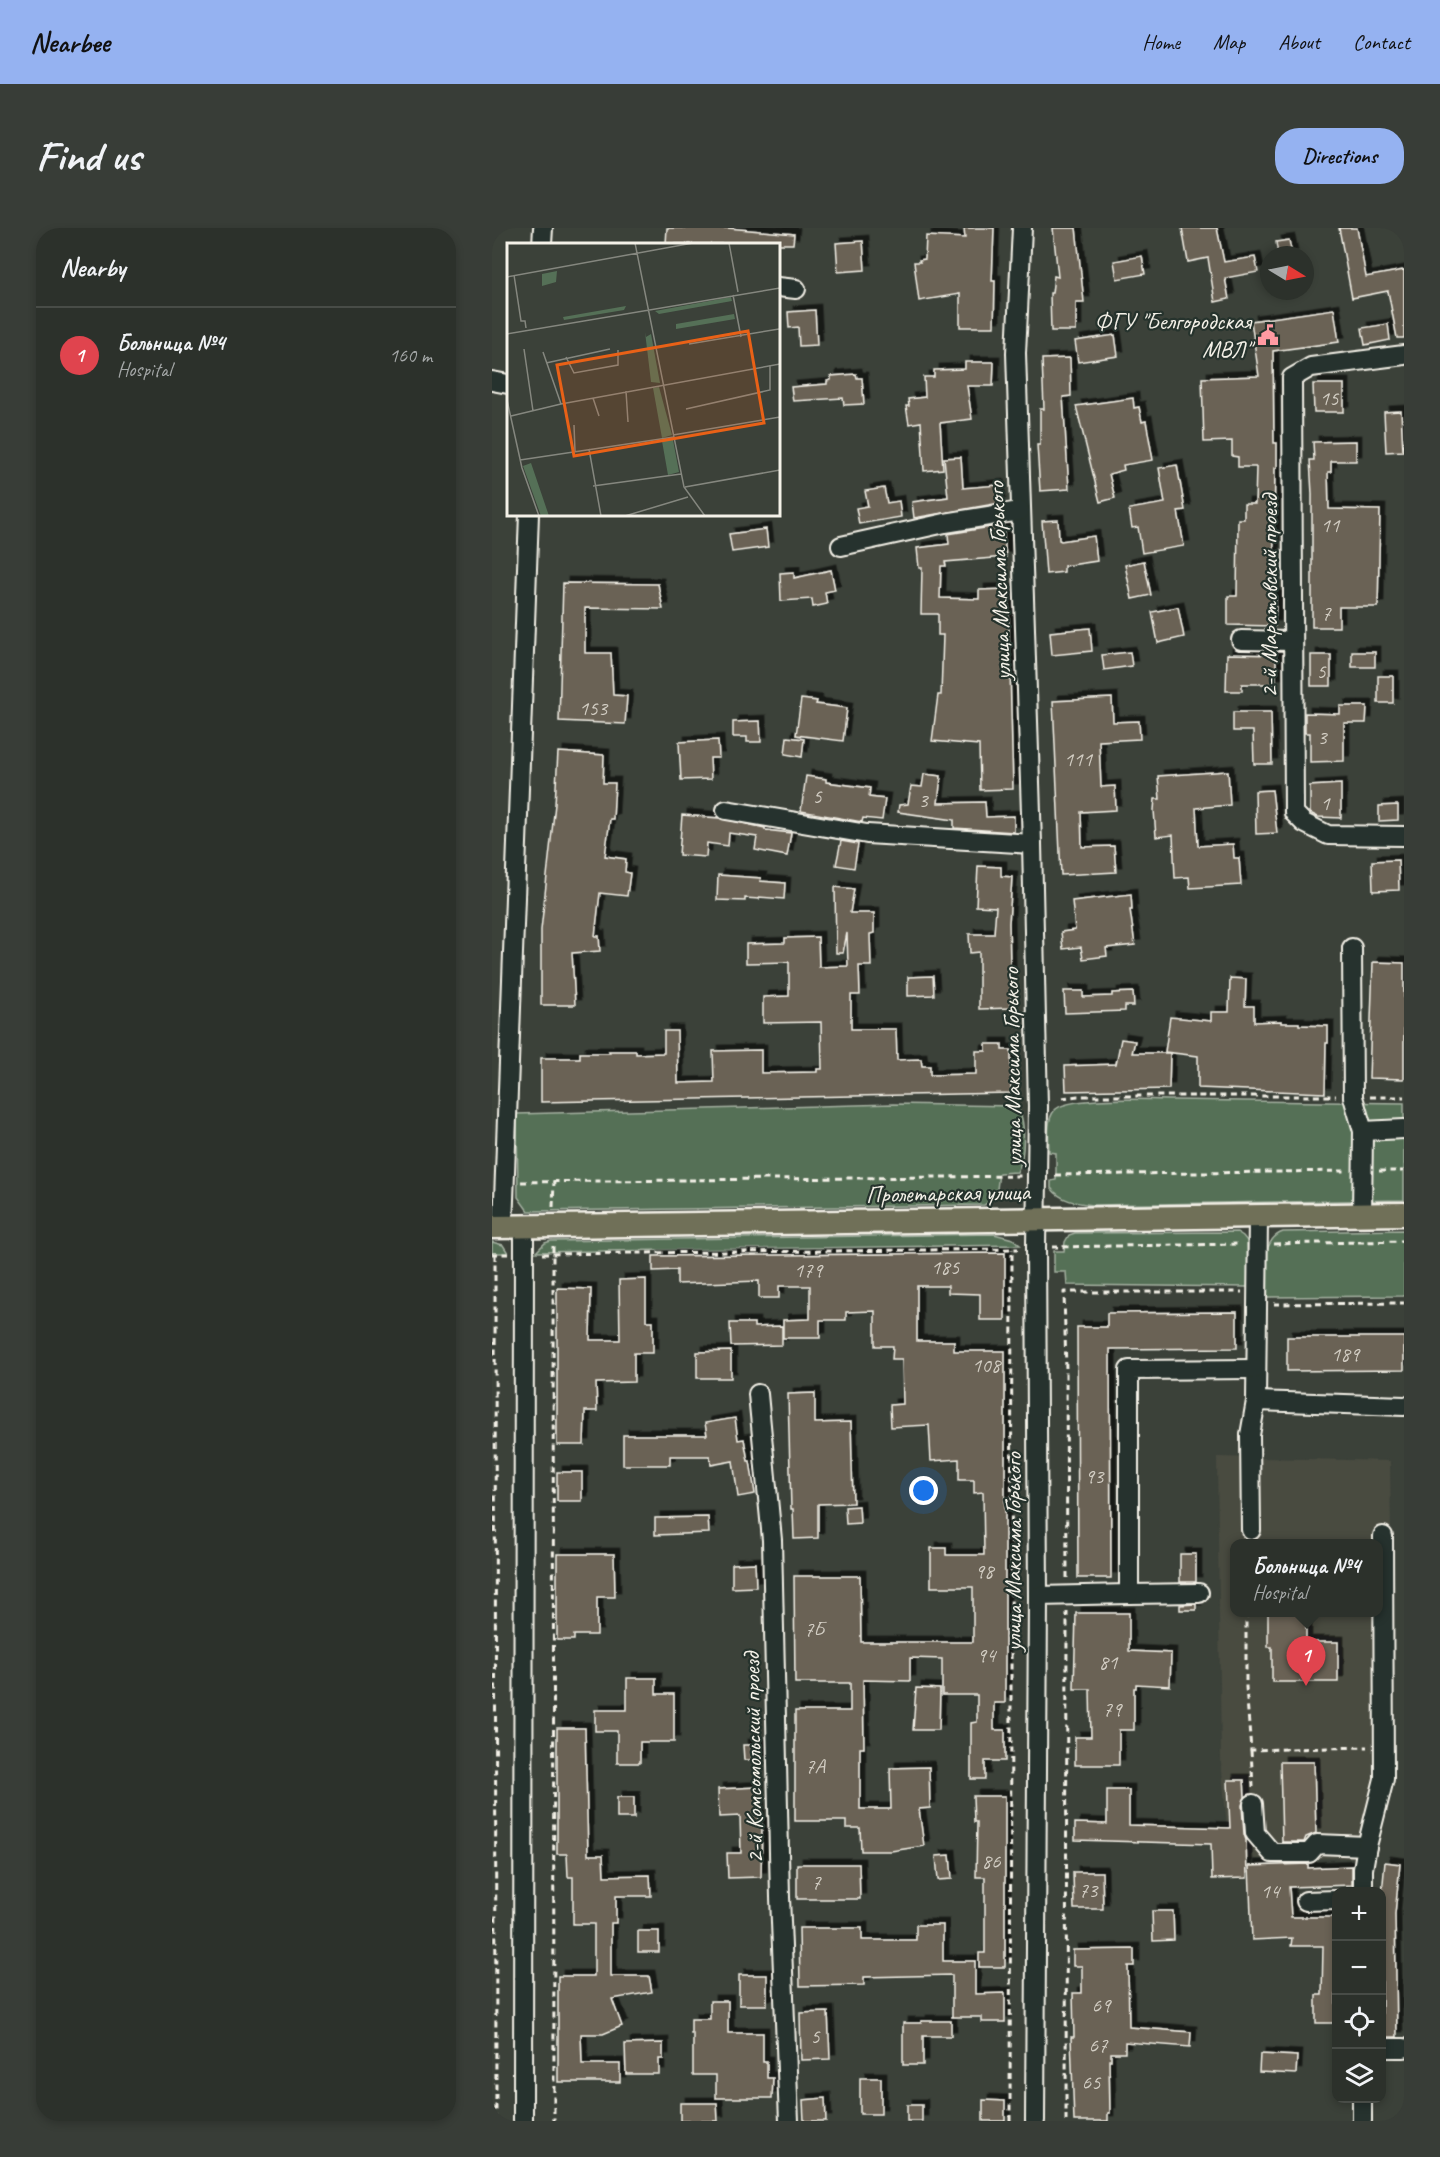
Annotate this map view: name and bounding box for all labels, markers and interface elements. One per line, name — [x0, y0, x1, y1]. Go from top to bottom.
text: Nearbee — [30, 25, 110, 60]
text: Home — [1142, 29, 1180, 55]
text: Map — [1213, 29, 1245, 55]
text: About — [1278, 29, 1320, 55]
text: Contact — [1353, 29, 1410, 55]
button: Directions — [1275, 128, 1404, 184]
text: Find us — [36, 130, 141, 183]
inset map — [507, 243, 780, 516]
north arrow — [1260, 246, 1314, 300]
text: Nearby — [60, 251, 125, 284]
place label: ФГУ "Белгородская МВЛ" — [1094, 306, 1256, 364]
public building icon: ФГУ "Белгородская МВЛ" — [1256, 323, 1280, 347]
text: Больница №4 — [117, 329, 225, 357]
text: 1 — [75, 343, 84, 368]
text: 160 m — [389, 343, 432, 368]
text: Hospital — [117, 357, 172, 382]
house number: 15 — [1320, 385, 1340, 411]
street label: улица Максима Горького — [980, 480, 1018, 683]
street label: 2-й Маратовский проезд — [1254, 492, 1284, 698]
house number: 11 — [1321, 512, 1341, 538]
house number: 7 — [1321, 600, 1332, 626]
house number: 5 — [1316, 658, 1327, 684]
house number: 153 — [579, 695, 609, 721]
house number: 3 — [1317, 724, 1328, 750]
house number: 111 — [1064, 746, 1094, 772]
house number: 5 — [812, 783, 823, 809]
house number: 3 — [918, 787, 929, 813]
house number: 1 — [1320, 790, 1331, 816]
street label: улица Максима Горького — [995, 966, 1029, 1169]
street label: Пролетарская улица — [866, 1177, 1032, 1209]
house number: 185 — [931, 1254, 961, 1280]
house number: 179 — [794, 1257, 824, 1283]
house number: 189 — [1331, 1341, 1361, 1367]
house number: 108 — [972, 1352, 1003, 1378]
street label: улица Максима Горького — [998, 1451, 1028, 1653]
house number: 93 — [1085, 1463, 1105, 1489]
your location — [909, 1476, 938, 1505]
popup — [1230, 1539, 1383, 1617]
text: Больница №4 — [1253, 1552, 1360, 1580]
house number: 98 — [975, 1558, 996, 1584]
text: Hospital — [1253, 1580, 1307, 1605]
house number: 7Б — [804, 1616, 827, 1642]
pin: 1 — [1286, 1636, 1326, 1686]
house number: 94 — [977, 1642, 998, 1668]
house number: 81 — [1099, 1649, 1119, 1675]
street label: 2-й Комсомольский проезд — [736, 1650, 770, 1864]
house number: 79 — [1103, 1696, 1123, 1722]
house number: 7А — [805, 1753, 826, 1779]
house number: 86 — [982, 1848, 1001, 1874]
house number: 7 — [811, 1869, 822, 1895]
house number: 73 — [1079, 1877, 1099, 1903]
house number: 14 — [1261, 1878, 1282, 1904]
map controls — [1332, 1887, 1386, 2103]
button: + — [1332, 1887, 1386, 1941]
button: − — [1332, 1941, 1386, 1995]
house number: 69 — [1092, 1992, 1112, 2018]
button: locate — [1332, 1995, 1386, 2049]
house number: 5 — [810, 2023, 821, 2049]
house number: 67 — [1089, 2032, 1109, 2058]
button: layers — [1332, 2049, 1386, 2103]
house number: 65 — [1082, 2069, 1102, 2095]

